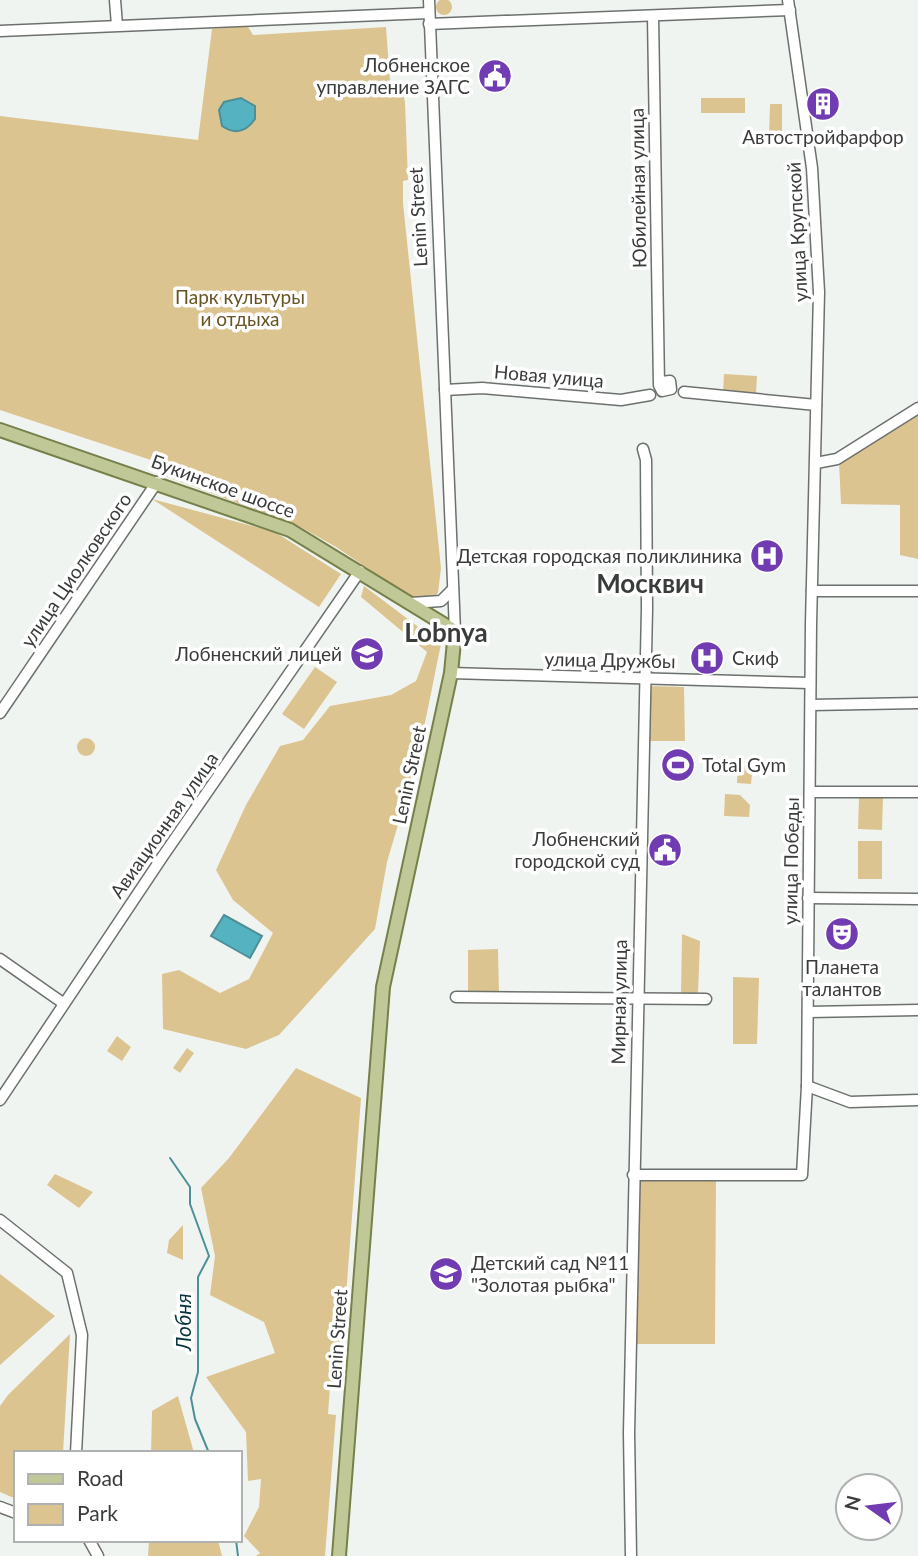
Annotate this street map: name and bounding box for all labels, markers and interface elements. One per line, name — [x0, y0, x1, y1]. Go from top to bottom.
place label: Лобненское управление ЗАГС — [316, 53, 470, 98]
public building icon: Лобненское управление ЗАГС — [476, 57, 514, 95]
building icon: Автостройфарфор — [804, 85, 842, 123]
street label: Юбилейная улица — [625, 108, 650, 268]
place label: Автостройфарфор — [742, 125, 904, 148]
street label: улица Крупской — [781, 161, 812, 303]
street label: Lenin Street — [403, 166, 432, 267]
park label: Парк культуры и отдыха — [175, 285, 305, 330]
street label: Новая улица — [493, 359, 605, 392]
street label: Букинское шоссе — [148, 449, 298, 522]
street label: улица Циолковского — [15, 488, 136, 651]
hospital icon: Детская городская поликлиника — [748, 537, 786, 575]
place label: Детская городская поликлиника — [457, 544, 742, 567]
district label: Москвич — [596, 567, 704, 599]
district label: Lobnya — [404, 616, 488, 648]
school or university icon: Лобненский лицей — [348, 635, 386, 673]
hospital icon: Скиф — [688, 639, 726, 677]
place label: Лобненский лицей — [174, 642, 342, 665]
place label: Скиф — [732, 646, 779, 669]
street label: улица Дружбы — [544, 647, 676, 672]
street label: Lenin Street — [387, 724, 430, 826]
sports icon: Total Gym — [659, 746, 697, 784]
street label: Авиационная улица — [105, 747, 223, 902]
place label: Total Gym — [702, 753, 786, 776]
street label: улица Победы — [778, 797, 803, 925]
place label: Лобненский городской суд — [514, 827, 640, 872]
public building icon: Лобненский городской суд — [646, 831, 684, 869]
theatre icon: Планета талантов — [823, 915, 861, 953]
street label: Мирная улица — [606, 939, 631, 1065]
place label: Планета талантов — [802, 955, 882, 1000]
place label: Детский сад №11 "Золотая рыбка" — [471, 1251, 629, 1296]
school or university icon: Детский сад №11 "Золотая рыбка" — [427, 1255, 465, 1293]
street label: Lenin Street — [322, 1288, 351, 1390]
water label: Лобня — [170, 1293, 195, 1352]
legend — [14, 1451, 242, 1542]
text: Road — [77, 1465, 124, 1490]
north arrow — [834, 1472, 904, 1542]
text: N — [839, 1493, 865, 1513]
text: Park — [77, 1500, 118, 1525]

